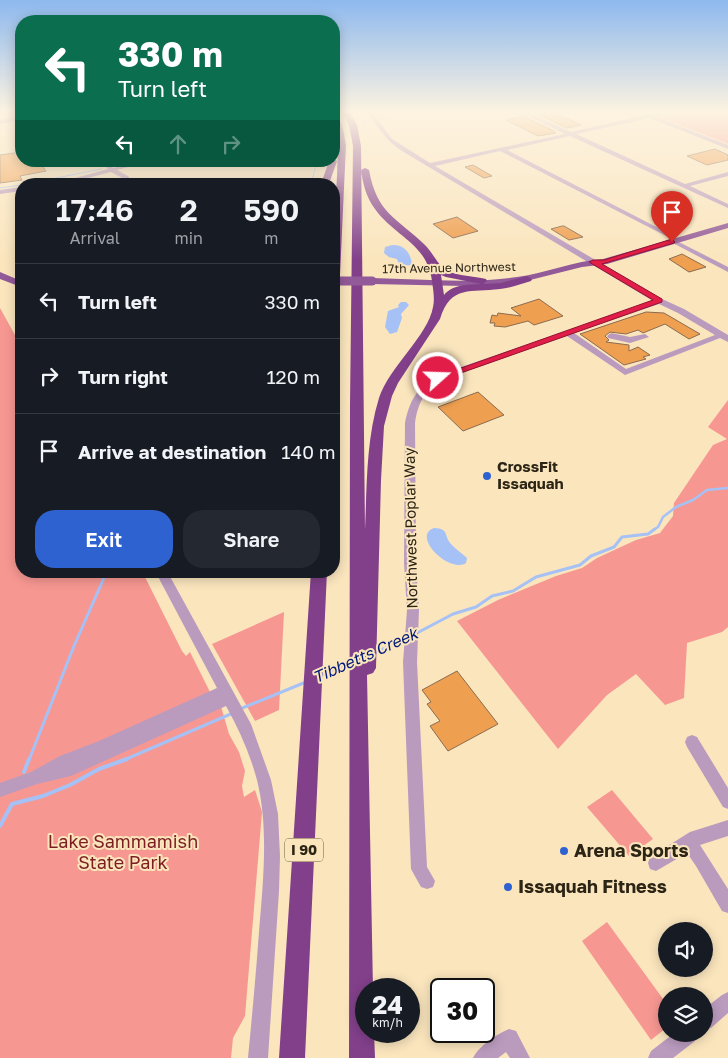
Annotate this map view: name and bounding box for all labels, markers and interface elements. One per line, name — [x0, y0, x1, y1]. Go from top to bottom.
text: 330 m — [118, 33, 223, 75]
icon: left — [35, 35, 100, 100]
text: Turn left — [118, 75, 207, 102]
icon: left — [111, 130, 139, 158]
icon: ahead — [164, 130, 192, 158]
icon: right — [217, 130, 245, 158]
pin — [651, 191, 693, 242]
text: 17:46 — [56, 192, 134, 228]
text: 2 — [180, 192, 198, 228]
text: 590 — [243, 192, 299, 228]
icon: arrive — [658, 198, 686, 226]
text: Arrival — [70, 228, 120, 248]
text: min — [175, 228, 203, 248]
text: m — [264, 228, 278, 248]
street label: 17th Avenue Northwest — [382, 259, 516, 276]
icon: left — [35, 287, 63, 315]
text: Turn left — [78, 290, 157, 313]
text: 330 m — [264, 290, 320, 313]
position arrow — [411, 351, 463, 403]
icon: right — [35, 362, 63, 390]
text: Turn right — [78, 365, 168, 388]
text: 120 m — [266, 365, 320, 388]
icon: arrive — [35, 437, 63, 465]
text: Arrive at destination — [78, 440, 266, 463]
text: 140 m — [281, 440, 336, 463]
street label: Northwest Poplar Way — [400, 447, 420, 609]
place label: CrossFit Issaquah — [497, 457, 564, 492]
marker: CrossFit Issaquah — [481, 470, 493, 482]
button: Exit — [35, 510, 173, 568]
button: Share — [183, 510, 320, 568]
water label: Tibbetts Creek — [309, 622, 422, 687]
park label: Lake Sammamish State Park — [48, 830, 198, 873]
road number: I 90 — [285, 838, 323, 862]
place label: Arena Sports — [574, 839, 689, 861]
marker: Arena Sports — [558, 845, 570, 857]
place label: Issaquah Fitness — [518, 875, 667, 897]
marker: Issaquah Fitness — [502, 881, 514, 893]
map controls — [658, 922, 713, 1042]
button: sound — [658, 922, 713, 977]
speed limit sign: 30 — [430, 978, 495, 1043]
button: layers — [658, 987, 713, 1042]
text: 24 — [372, 989, 403, 1020]
text: km/h — [372, 1015, 403, 1030]

